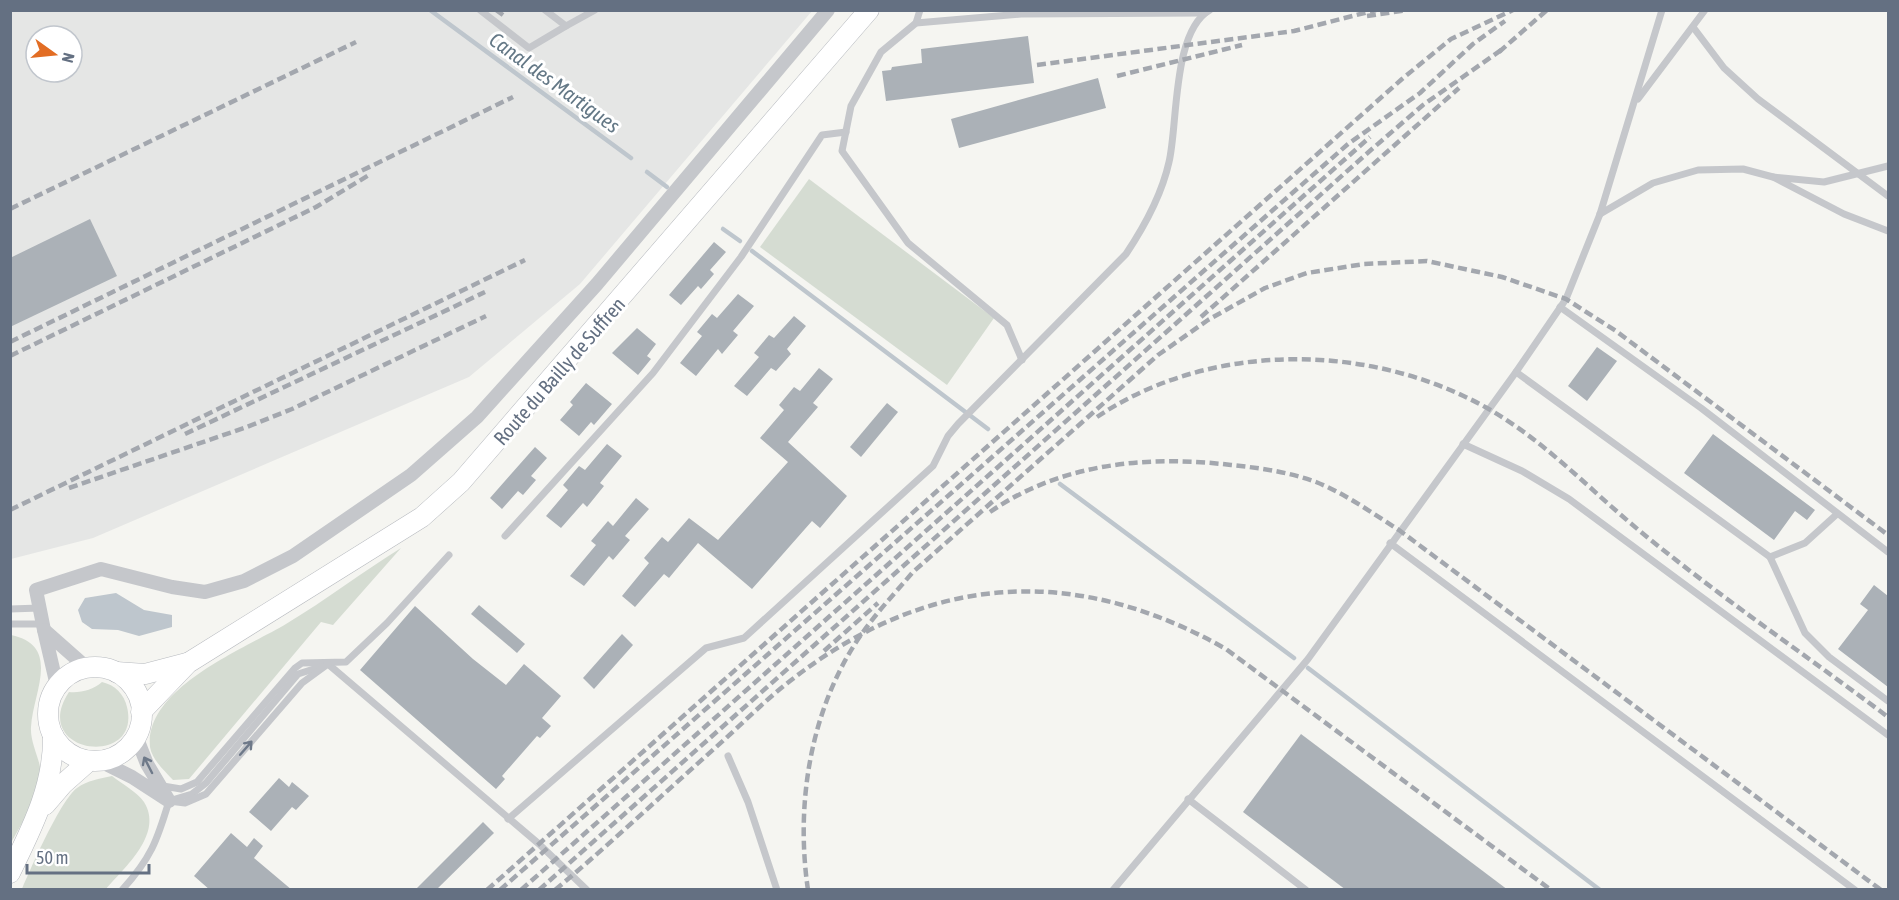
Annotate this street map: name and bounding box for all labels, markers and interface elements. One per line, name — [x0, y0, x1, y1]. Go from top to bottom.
north arrow — [24, 24, 84, 84]
water label: Canal des Martigues — [485, 27, 625, 137]
text: N — [59, 51, 78, 65]
street label: Route du Bailly de Suffren — [489, 293, 629, 449]
one-way arrow — [239, 741, 253, 756]
one-way arrow — [142, 756, 153, 774]
scale bar — [27, 837, 148, 875]
text: 50 m — [36, 847, 68, 868]

